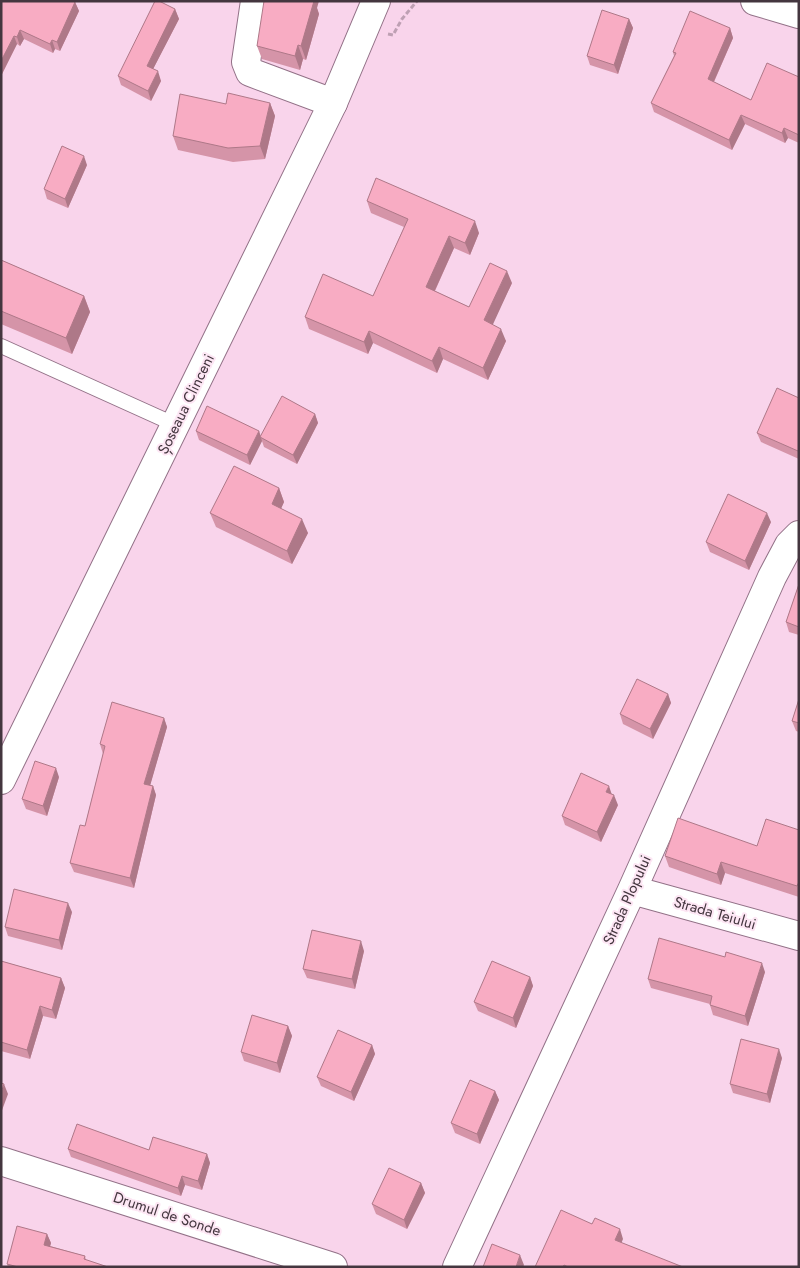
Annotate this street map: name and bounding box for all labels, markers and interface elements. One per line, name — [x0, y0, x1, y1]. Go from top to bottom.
street label: Șoseaua Clinceni — [152, 350, 220, 458]
street label: Strada Plopului — [597, 852, 657, 948]
street label: Strada Teiului — [671, 891, 759, 935]
street label: Drumul de Sonde — [110, 1186, 224, 1242]

